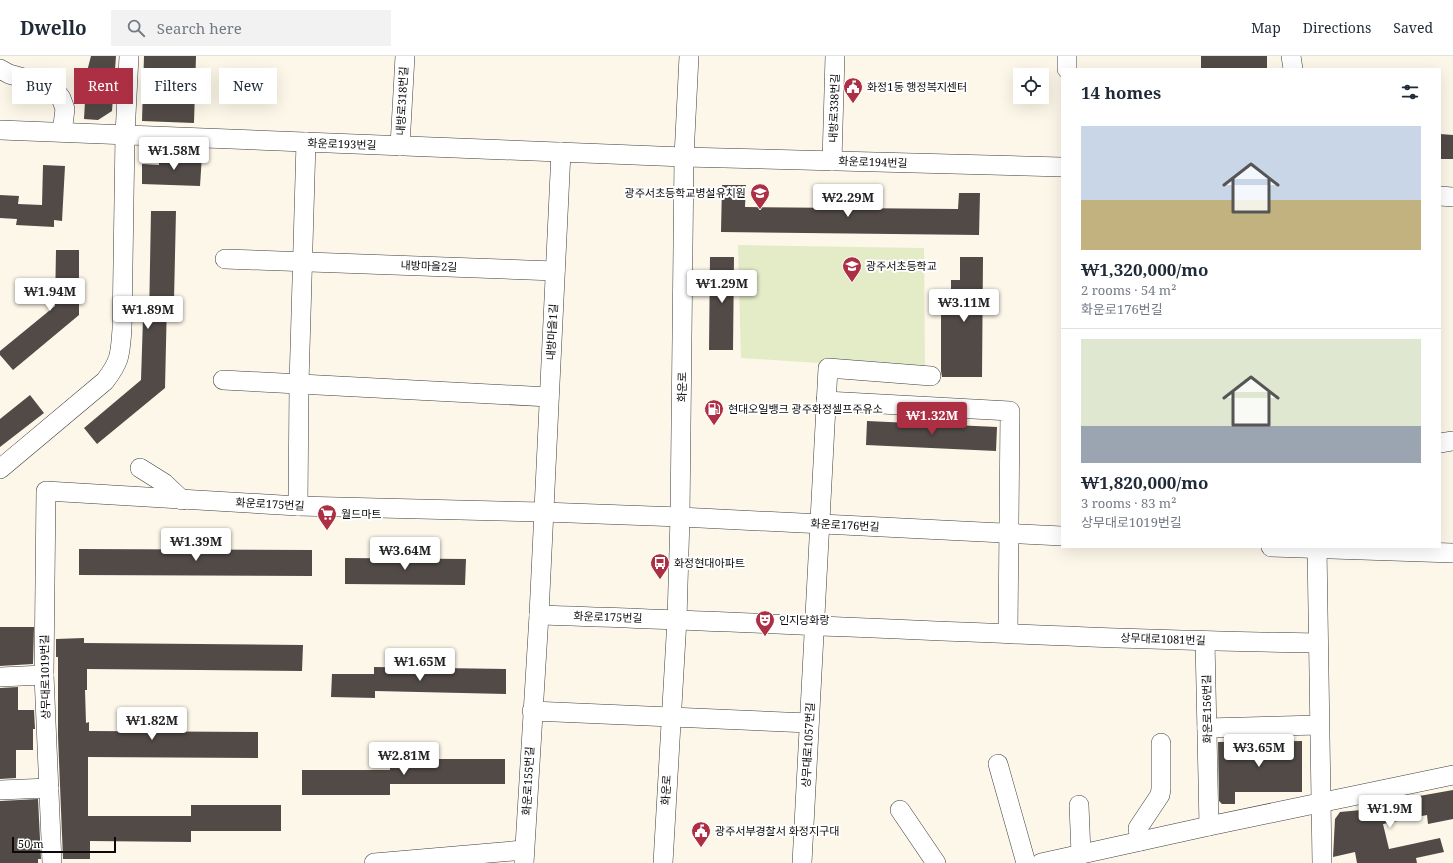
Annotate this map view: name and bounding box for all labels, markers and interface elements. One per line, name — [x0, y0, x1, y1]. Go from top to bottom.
search box — [111, 10, 391, 46]
text: Dwello — [20, 15, 87, 41]
icon: search — [125, 17, 147, 39]
text: Search here — [157, 18, 242, 38]
text: Map — [1251, 18, 1281, 37]
text: Directions — [1303, 18, 1371, 37]
text: Saved — [1393, 18, 1433, 37]
street label: 내방로318번길 — [392, 66, 411, 136]
chip: Buy — [12, 68, 66, 104]
chip: Rent — [74, 68, 133, 104]
chip: Filters — [141, 68, 211, 104]
chip: New — [219, 68, 277, 104]
map controls — [1013, 68, 1049, 104]
button: locate — [1013, 68, 1049, 104]
street label: 내방로338번길 — [825, 73, 842, 143]
public building icon: 화정1동 행정복지센터 — [842, 76, 864, 104]
place label: 화정1동 행정복지센터 — [867, 79, 967, 94]
text: 14 homes — [1081, 81, 1161, 104]
icon: filters — [1399, 81, 1421, 103]
street label: 화운로193번길 — [307, 135, 377, 152]
pin: ₩1.58M — [141, 137, 207, 171]
text: ₩1.58M — [148, 141, 200, 159]
icon: home — [1215, 152, 1287, 224]
street label: 화운로194번길 — [838, 153, 908, 170]
school or university icon: 광주서초등학교병설유치원 — [749, 182, 771, 210]
pin: ₩2.29M — [815, 184, 881, 218]
place label: 광주서초등학교병설유치원 — [625, 185, 746, 200]
text: ₩2.29M — [822, 188, 874, 206]
school or university icon: 광주서초등학교 — [841, 255, 863, 283]
street label: 내방마을2길 — [400, 257, 458, 274]
place label: 광주서초등학교 — [866, 258, 937, 273]
text: ₩1,320,000/mo — [1081, 258, 1208, 281]
pin: ₩1.29M — [689, 270, 755, 304]
text: ₩1.29M — [696, 274, 748, 292]
pin: ₩1.94M — [17, 278, 83, 312]
text: 2 rooms · 54 m² — [1081, 281, 1176, 299]
text: ₩1.94M — [24, 282, 76, 300]
pin: ₩3.11M — [931, 289, 997, 323]
text: ₩3.11M — [938, 293, 990, 311]
pin: ₩1.89M — [115, 296, 181, 330]
text: ₩1.89M — [122, 300, 174, 318]
text: 화운로176번길 — [1081, 300, 1163, 318]
street label: 내방마을1길 — [543, 303, 560, 361]
icon: home — [1215, 365, 1287, 437]
street label: 화운로 — [674, 372, 689, 402]
fuel station icon: 현대오일뱅크 광주화정셀프주유소 — [703, 398, 725, 426]
place label: 현대오일뱅크 광주화정셀프주유소 — [728, 401, 883, 416]
pin: ₩1.32M — [899, 402, 965, 436]
text: ₩1.32M — [906, 406, 958, 424]
text: ₩1,820,000/mo — [1081, 471, 1208, 494]
street label: 화운로175번길 — [235, 494, 305, 513]
text: 3 rooms · 83 m² — [1081, 494, 1176, 512]
supermarket icon: 월드마트 — [316, 503, 338, 531]
place label: 월드마트 — [341, 506, 381, 521]
text: 상무대로1019번길 — [1081, 513, 1182, 531]
street label: 화운로176번길 — [810, 515, 880, 534]
pin: ₩1.39M — [163, 528, 229, 562]
text: ₩1.39M — [170, 532, 222, 550]
pin: ₩3.64M — [372, 537, 438, 571]
text: ₩3.64M — [379, 541, 431, 559]
bus stop icon: 화정현대아파트 — [649, 552, 671, 580]
place label: 화정현대아파트 — [674, 555, 745, 570]
street label: 화운로175번길 — [573, 608, 643, 625]
theatre icon: 인지당화랑 — [754, 609, 776, 637]
place label: 인지당화랑 — [779, 612, 830, 627]
street label: 상무대로1081번길 — [1120, 630, 1206, 647]
street label: 상무대로1019번길 — [36, 634, 53, 720]
pin: ₩1.65M — [387, 648, 453, 682]
text: ₩1.65M — [394, 652, 446, 670]
street label: 화운로156번길 — [1198, 674, 1215, 744]
street label: 상무대로1057번길 — [798, 702, 817, 788]
pin: ₩1.82M — [119, 707, 185, 741]
text: ₩1.82M — [126, 711, 178, 729]
pin: ₩3.65M — [1226, 734, 1292, 768]
text: ₩3.65M — [1233, 738, 1285, 756]
pin: ₩2.81M — [371, 742, 437, 776]
text: ₩2.81M — [378, 746, 430, 764]
street label: 화운로155번길 — [518, 746, 537, 816]
street label: 화운로 — [657, 774, 674, 806]
pin: ₩1.9M — [1362, 795, 1418, 829]
text: ₩1.9M — [1368, 799, 1412, 817]
public building icon: 광주서부경찰서 화정지구대 — [690, 820, 712, 848]
place label: 광주서부경찰서 화정지구대 — [715, 823, 839, 838]
scale bar — [12, 835, 116, 854]
text: 50 m — [18, 836, 44, 851]

